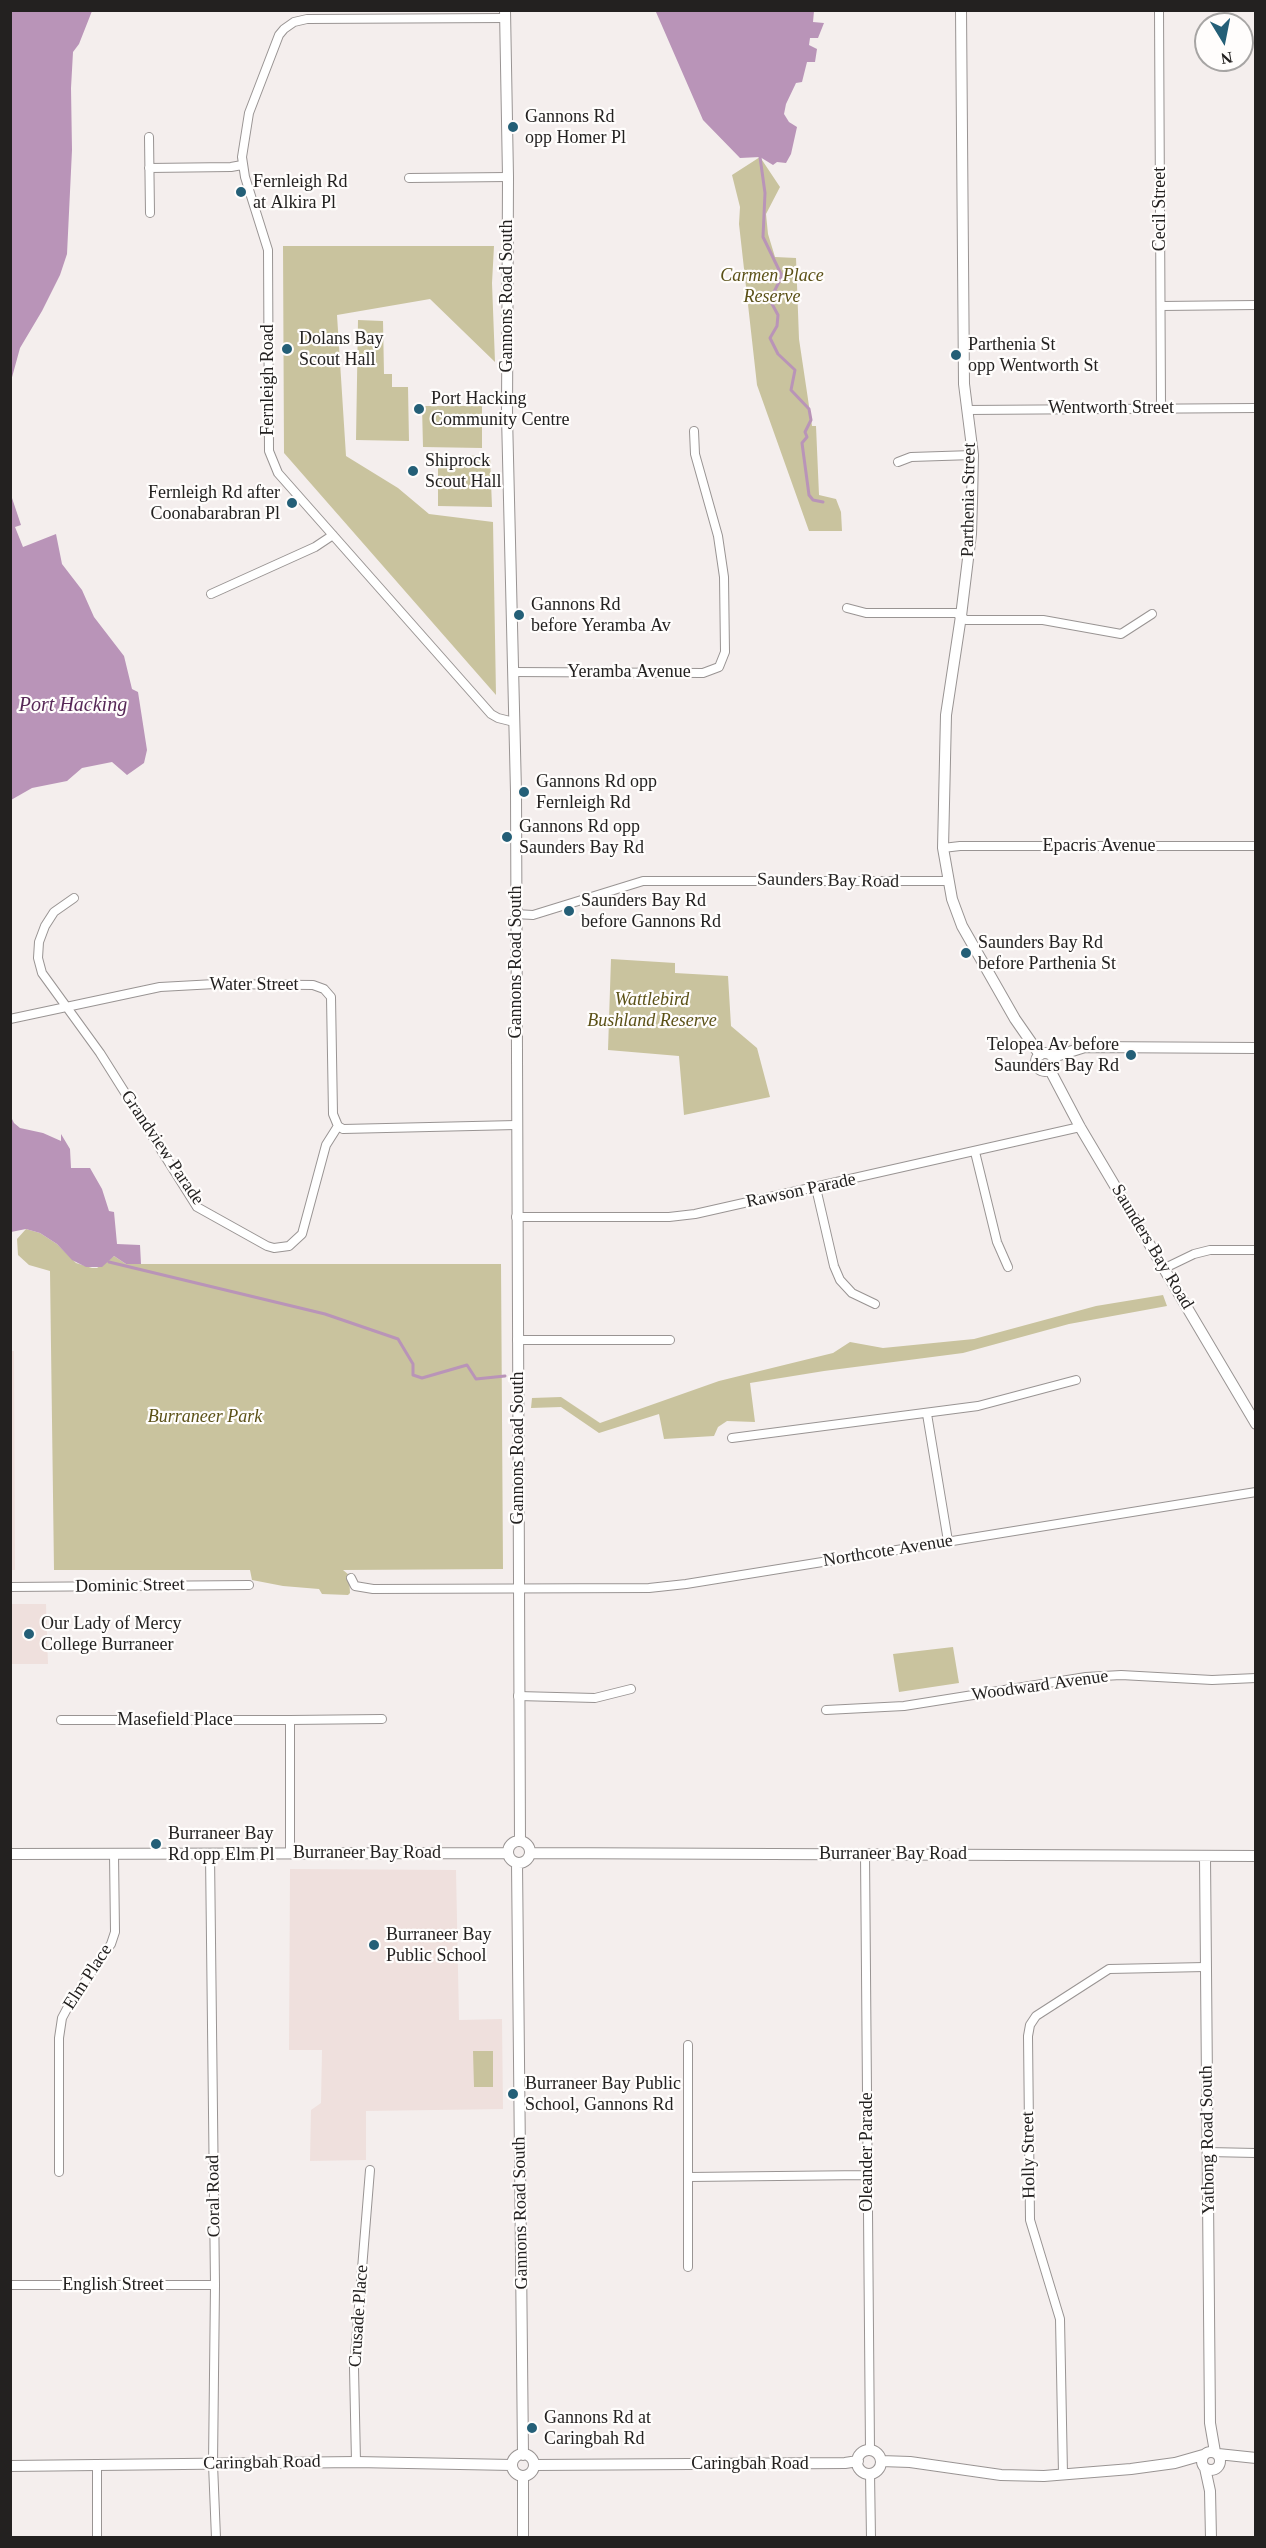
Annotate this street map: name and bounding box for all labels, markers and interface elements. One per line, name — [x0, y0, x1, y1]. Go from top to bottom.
north arrow — [1194, 12, 1254, 72]
text: N — [1220, 49, 1234, 68]
place label: Gannons Rd opp Homer Pl — [525, 106, 626, 148]
marker: Gannons Rd opp Homer Pl — [506, 120, 520, 134]
street label: Cecil Street — [1149, 167, 1171, 251]
place label: Fernleigh Rd at Alkira Pl — [253, 171, 347, 213]
marker: Fernleigh Rd at Alkira Pl — [234, 185, 248, 199]
street label: Gannons Road South — [496, 220, 518, 372]
park label: Carmen Place Reserve — [720, 265, 824, 308]
street label: Fernleigh Road — [257, 324, 279, 436]
place label: Dolans Bay Scout Hall — [299, 328, 383, 370]
place label: Parthenia St opp Wentworth St — [968, 334, 1099, 376]
marker: Dolans Bay Scout Hall — [280, 342, 294, 356]
marker: Parthenia St opp Wentworth St — [949, 348, 963, 362]
place label: Port Hacking Community Centre — [431, 388, 569, 430]
street label: Wentworth Street — [1048, 397, 1174, 419]
marker: Port Hacking Community Centre — [412, 402, 426, 416]
street label: Parthenia Street — [957, 443, 981, 557]
place label: Shiprock Scout Hall — [425, 450, 501, 492]
marker: Shiprock Scout Hall — [406, 464, 420, 478]
place label: Fernleigh Rd after Coonabarabran Pl — [148, 482, 280, 524]
marker: Fernleigh Rd after Coonabarabran Pl — [285, 496, 299, 510]
place label: Gannons Rd before Yeramba Av — [531, 594, 671, 636]
marker: Gannons Rd before Yeramba Av — [512, 608, 526, 622]
street label: Yeramba Avenue — [567, 661, 691, 683]
water label: Port Hacking — [19, 694, 127, 718]
place label: Gannons Rd opp Fernleigh Rd — [536, 771, 657, 814]
marker: Gannons Rd opp Fernleigh Rd — [517, 785, 531, 799]
place label: Gannons Rd opp Saunders Bay Rd — [519, 816, 644, 858]
marker: Gannons Rd opp Saunders Bay Rd — [500, 830, 514, 844]
street label: Epacris Avenue — [1042, 835, 1156, 857]
street label: Saunders Bay Road — [757, 869, 899, 893]
street label: Gannons Road South — [505, 886, 527, 1038]
place label: Saunders Bay Rd before Gannons Rd — [581, 890, 721, 932]
marker: Saunders Bay Rd before Gannons Rd — [562, 904, 576, 918]
place label: Saunders Bay Rd before Parthenia St — [978, 932, 1116, 974]
marker: Saunders Bay Rd before Parthenia St — [959, 946, 973, 960]
street label: Water Street — [209, 974, 299, 996]
park label: Wattlebird Bushland Reserve — [587, 989, 717, 1032]
place label: Telopea Av before Saunders Bay Rd — [987, 1034, 1119, 1076]
marker: Telopea Av before Saunders Bay Rd — [1124, 1048, 1138, 1062]
street label: Grandview Parade — [116, 1087, 208, 1209]
street label: Rawson Parade — [744, 1169, 858, 1213]
street label: Saunders Bay Road — [1106, 1181, 1198, 1313]
street label: Gannons Road South — [507, 1372, 529, 1524]
park label: Burraneer Park — [148, 1406, 262, 1428]
street label: Northcote Avenue — [822, 1530, 954, 1572]
street label: Dominic Street — [75, 1574, 185, 1598]
place label: Our Lady of Mercy College Burraneer — [41, 1613, 181, 1656]
marker: Our Lady of Mercy College Burraneer — [22, 1627, 36, 1641]
street label: Woodward Avenue — [970, 1666, 1110, 1706]
street label: Masefield Place — [117, 1709, 233, 1731]
place label: Burraneer Bay Rd opp Elm Pl — [168, 1823, 275, 1866]
marker: Burraneer Bay Rd opp Elm Pl — [149, 1837, 163, 1851]
street label: Burraneer Bay Road — [293, 1842, 441, 1864]
street label: Burraneer Bay Road — [819, 1843, 967, 1865]
place label: Burraneer Bay Public School — [386, 1924, 491, 1966]
marker: Burraneer Bay Public School — [367, 1938, 381, 1952]
street label: Elm Place — [59, 1940, 117, 2014]
street label: Yathong Road South — [1196, 2065, 1220, 2215]
place label: Burraneer Bay Public School, Gannons Rd — [525, 2073, 681, 2116]
marker: Burraneer Bay Public School, Gannons Rd — [506, 2087, 520, 2101]
street label: Oleander Parade — [856, 2092, 878, 2212]
street label: Holly Street — [1017, 2111, 1041, 2199]
street label: Gannons Road South — [509, 2136, 533, 2290]
street label: Coral Road — [202, 2155, 226, 2237]
street label: Crusade Place — [345, 2264, 373, 2368]
street label: English Street — [62, 2274, 164, 2296]
place label: Gannons Rd at Caringbah Rd — [544, 2407, 651, 2450]
marker: Gannons Rd at Caringbah Rd — [525, 2421, 539, 2435]
street label: Caringbah Road — [203, 2451, 321, 2475]
street label: Caringbah Road — [691, 2453, 809, 2475]

